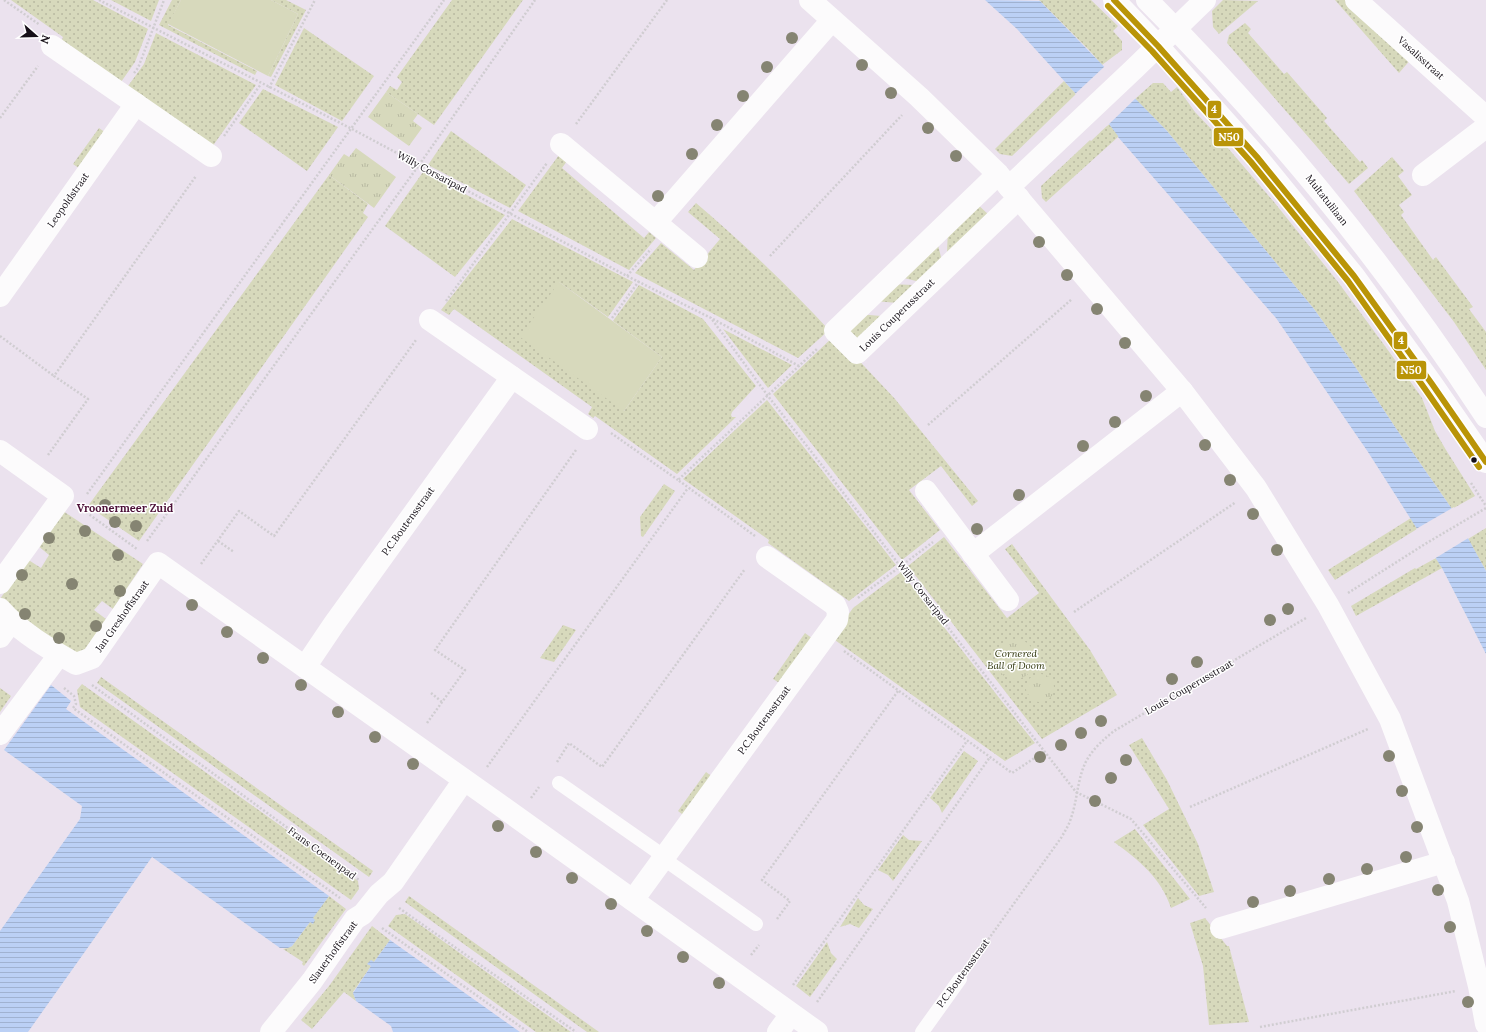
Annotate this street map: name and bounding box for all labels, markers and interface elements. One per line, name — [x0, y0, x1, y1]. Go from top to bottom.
north arrow — [16, 16, 56, 56]
text: N — [37, 33, 53, 46]
street label: Vasalisstraat — [1394, 33, 1447, 82]
line badge: 4 — [1207, 100, 1222, 119]
text: 4 — [1211, 102, 1217, 116]
line badge: N50 — [1213, 127, 1244, 147]
text: N50 — [1218, 130, 1240, 144]
street label: Willy Corsaripad — [395, 148, 469, 196]
street label: Leopoldstraat — [44, 170, 92, 230]
street label: Multatulilaan — [1303, 172, 1351, 228]
street label: Louis Couperusstraat — [857, 276, 937, 354]
line badge: 4 — [1393, 331, 1408, 350]
text: 4 — [1398, 333, 1404, 347]
line badge: N50 — [1396, 360, 1427, 380]
text: N50 — [1400, 363, 1422, 377]
unlabelled marker — [1469, 455, 1479, 465]
street label: P.C.Boutensstraat — [379, 484, 437, 558]
district label: Vroonermeer Zuid — [77, 501, 174, 515]
street label: Willy Corsaripad — [894, 559, 952, 627]
street label: Jan Greshoffstraat — [92, 577, 152, 655]
park label: Cornered Ball of Doom — [987, 647, 1045, 672]
street label: Louis Couperusstraat — [1143, 656, 1236, 718]
street label: P.C.Boutensstraat — [735, 683, 793, 757]
street label: Frans Coenenpad — [285, 824, 359, 882]
street label: Slauerhoffstraat — [306, 918, 360, 986]
street label: P.C.Boutensstraat — [934, 936, 992, 1010]

